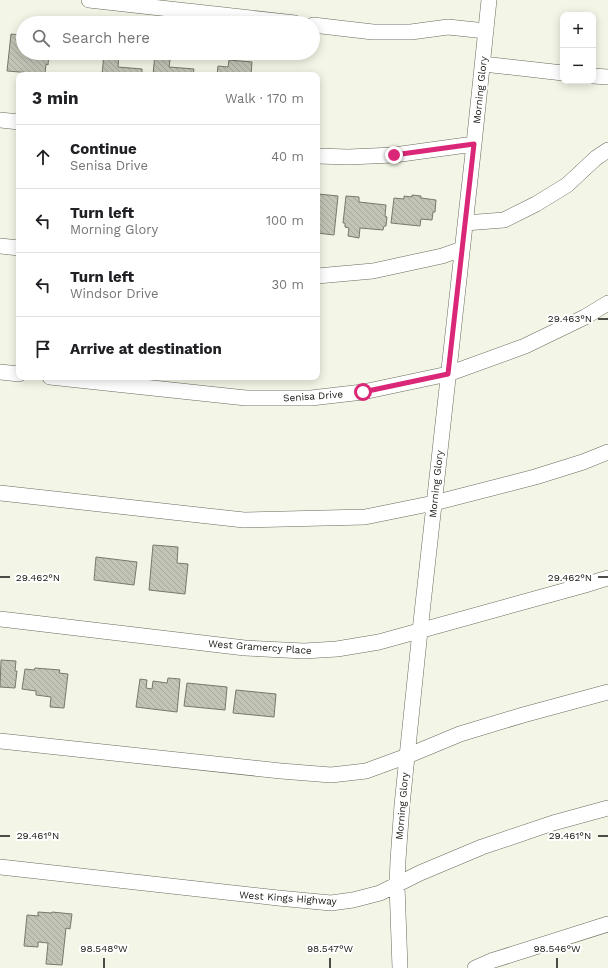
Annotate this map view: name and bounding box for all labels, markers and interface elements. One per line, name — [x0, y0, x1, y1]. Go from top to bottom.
map controls — [560, 12, 596, 84]
button: + — [560, 12, 596, 48]
search box — [16, 16, 320, 60]
icon: search — [30, 27, 52, 49]
text: Search here — [62, 29, 150, 47]
button: − — [560, 48, 596, 84]
street label: Morning Glory — [471, 55, 489, 124]
text: 3 min — [32, 88, 78, 108]
text: Walk · 170 m — [225, 91, 304, 106]
text: Continue — [70, 140, 137, 158]
icon: ahead — [32, 146, 54, 168]
route end — [385, 146, 403, 164]
text: 40 m — [271, 149, 304, 164]
text: Senisa Drive — [70, 158, 148, 173]
text: Turn left — [70, 204, 134, 222]
icon: left — [32, 210, 54, 232]
text: 100 m — [266, 213, 304, 228]
text: Morning Glory — [70, 222, 158, 237]
text: Turn left — [70, 268, 134, 286]
icon: left — [32, 274, 54, 296]
text: 30 m — [272, 277, 304, 292]
text: Windsor Drive — [70, 286, 159, 301]
text: 29.463°N — [548, 313, 592, 324]
icon: arrive — [32, 338, 54, 360]
text: Arrive at destination — [70, 340, 222, 358]
route start — [354, 383, 372, 401]
street label: Senisa Drive — [283, 388, 344, 404]
street label: Morning Glory — [427, 449, 445, 518]
text: 29.462°N — [16, 572, 60, 583]
text: 29.462°N — [548, 572, 592, 583]
street label: West Gramercy Place — [208, 638, 312, 656]
street label: Morning Glory — [394, 771, 411, 840]
text: 29.461°N — [17, 830, 59, 841]
text: 29.461°N — [549, 830, 591, 841]
street label: West Kings Highway — [239, 889, 338, 907]
text: 98.548°W — [80, 943, 128, 954]
text: 98.547°W — [307, 943, 354, 954]
text: 98.546°W — [533, 943, 581, 954]

